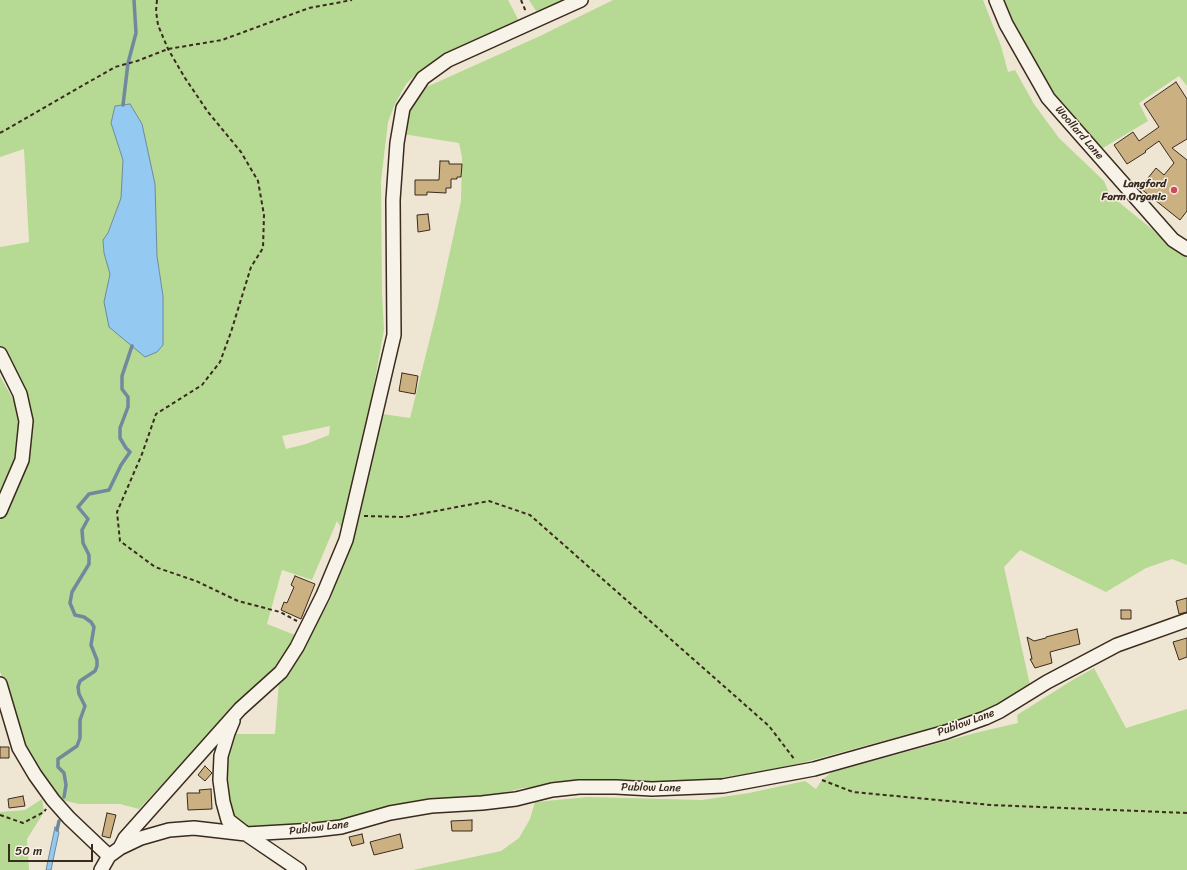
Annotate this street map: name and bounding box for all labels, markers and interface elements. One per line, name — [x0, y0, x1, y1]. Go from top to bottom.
street label: Woollard Lane — [1052, 103, 1106, 163]
place label: Langford Farm Organic — [1101, 177, 1166, 203]
marker: Langford Farm Organic — [1169, 185, 1179, 195]
street label: Publow Lane — [936, 707, 996, 739]
street label: Publow Lane — [621, 781, 681, 795]
street label: Publow Lane — [288, 818, 350, 838]
scale bar — [10, 836, 95, 862]
text: 50 m — [15, 840, 42, 862]

